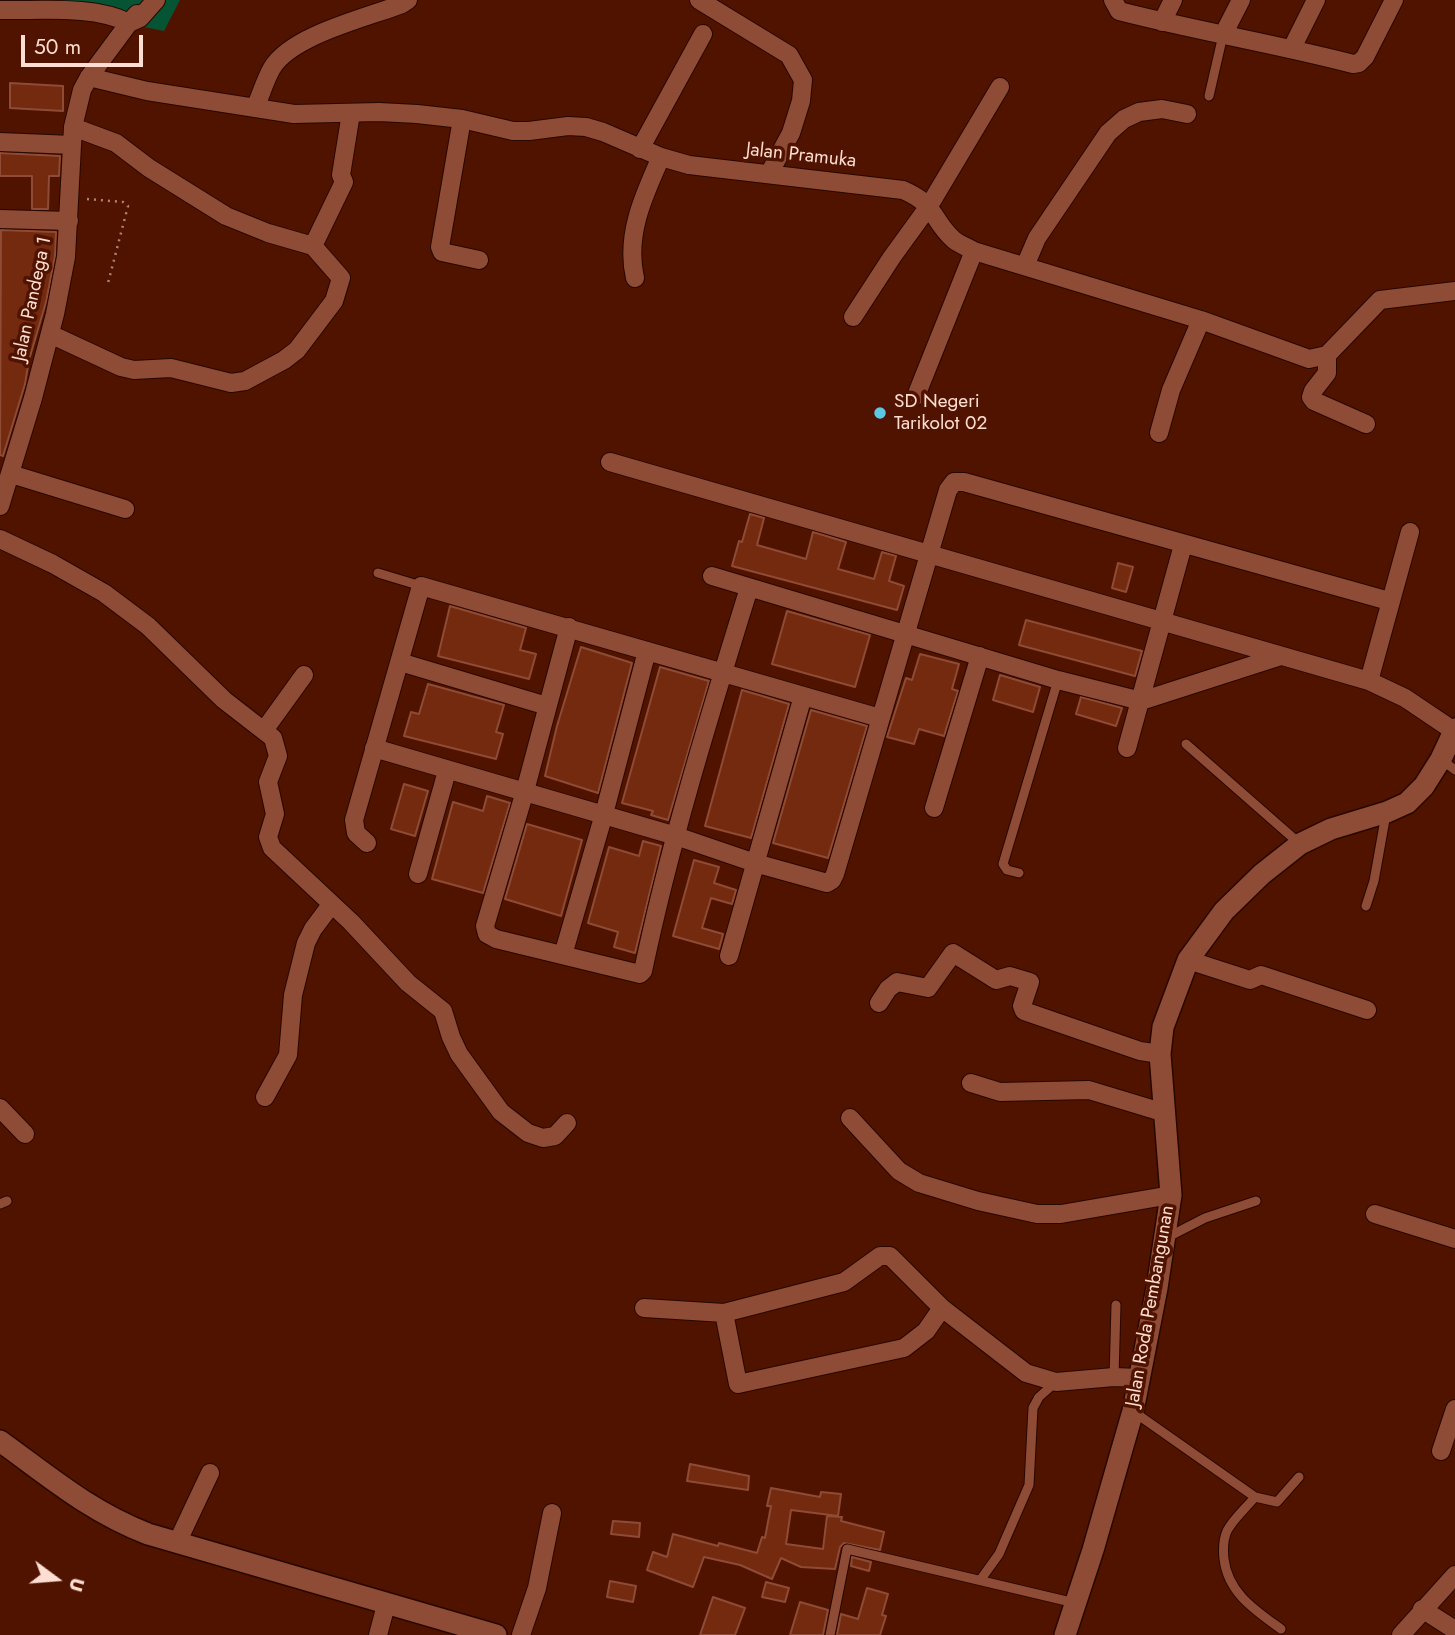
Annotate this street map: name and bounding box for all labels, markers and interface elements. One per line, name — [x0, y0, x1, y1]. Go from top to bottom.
scale bar — [24, 21, 147, 65]
text: 50 m — [34, 32, 81, 62]
street label: Jalan Pramuka — [745, 139, 857, 173]
street label: Jalan Pandega 1 — [9, 235, 57, 363]
place label: SD Negeri Tarikolot 02 — [894, 391, 987, 435]
marker: SD Negeri Tarikolot 02 — [872, 405, 888, 421]
street label: Jalan Roda Pembangunan — [1122, 1204, 1180, 1408]
north arrow — [21, 1544, 91, 1614]
text: U — [62, 1575, 91, 1595]

